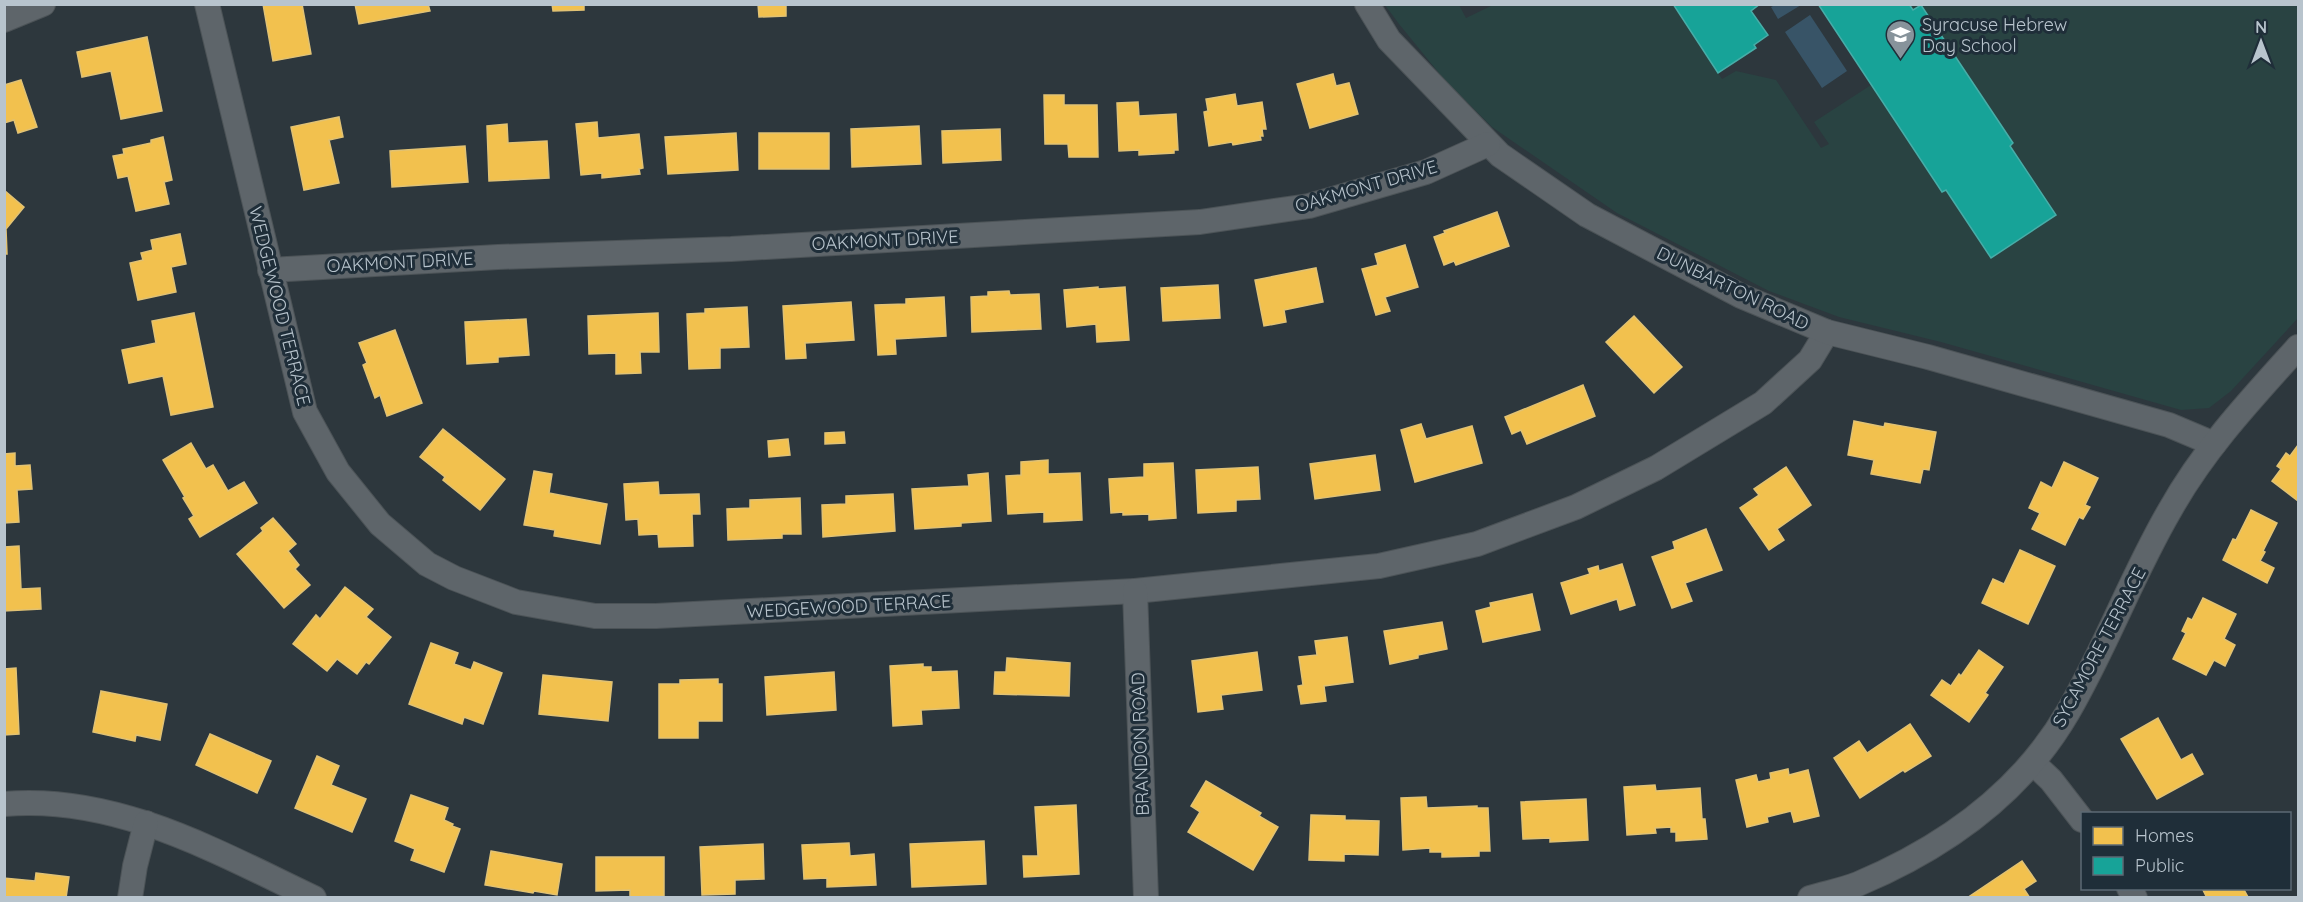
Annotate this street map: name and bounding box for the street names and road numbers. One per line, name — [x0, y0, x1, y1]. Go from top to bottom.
street label: OAKMONT DRIVE — [1292, 155, 1440, 217]
street label: WEDGEWOOD TERRACE — [244, 204, 316, 408]
street label: OAKMONT DRIVE — [811, 225, 959, 255]
street label: DUNBARTON ROAD — [1653, 241, 1813, 335]
street label: OAKMONT DRIVE — [326, 247, 474, 277]
street label: SYCAMORE TERRACE — [2047, 563, 2151, 731]
street label: WEDGEWOOD TERRACE — [746, 589, 952, 623]
street label: BRANDON ROAD — [1126, 672, 1154, 816]

